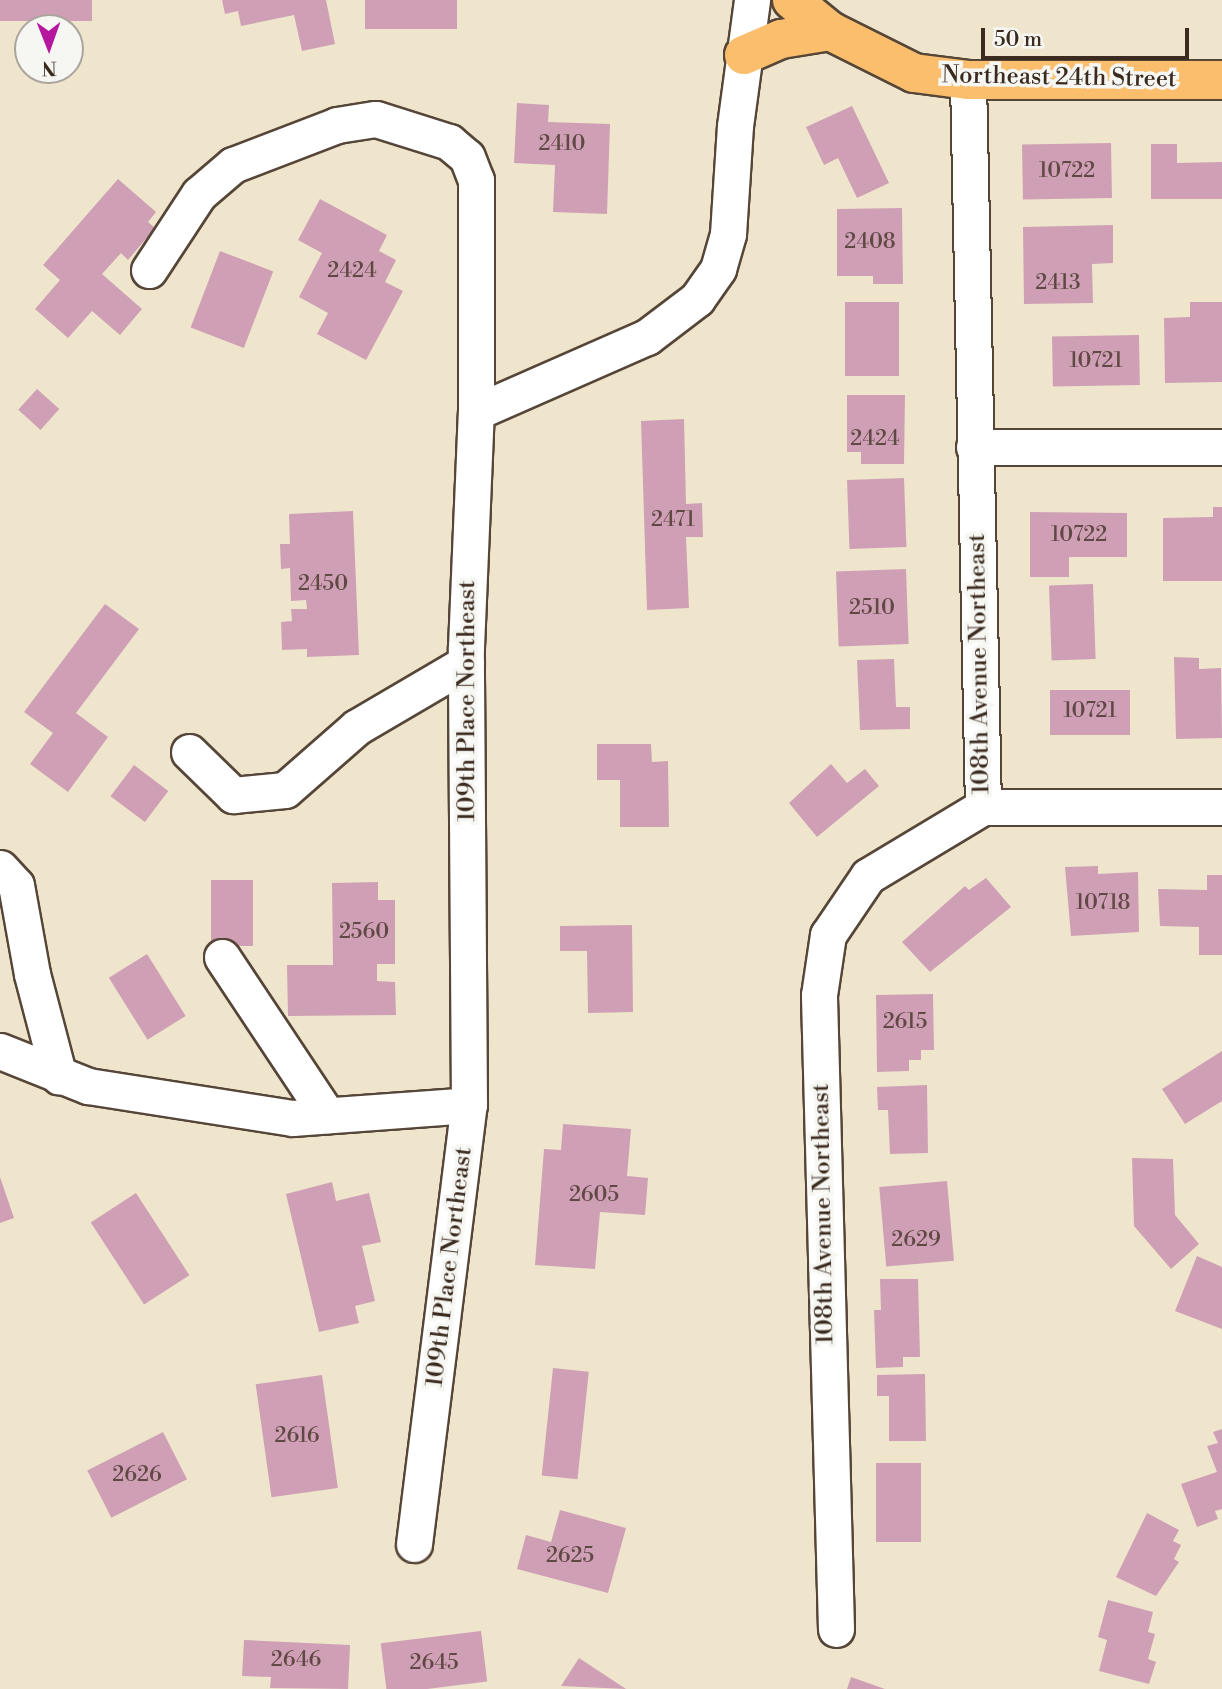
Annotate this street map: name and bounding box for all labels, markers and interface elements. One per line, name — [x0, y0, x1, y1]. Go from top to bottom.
north arrow — [14, 14, 84, 84]
scale bar — [984, 14, 1192, 58]
text: 50 m — [994, 27, 1042, 53]
text: N — [42, 56, 57, 80]
street label: Northeast 24th Street — [941, 62, 1177, 94]
house number: 2410 — [539, 131, 585, 157]
house number: 10722 — [1039, 158, 1095, 184]
house number: 2408 — [844, 229, 896, 255]
house number: 2424 — [327, 258, 377, 284]
house number: 2413 — [1035, 270, 1081, 296]
house number: 10721 — [1069, 348, 1123, 374]
house number: 2424 — [850, 426, 900, 452]
house number: 2471 — [651, 507, 695, 533]
house number: 10722 — [1051, 522, 1107, 548]
street label: 108th Avenue Northeast — [963, 533, 997, 795]
house number: 2450 — [298, 571, 348, 597]
street label: 109th Place Northeast — [454, 580, 482, 822]
house number: 2510 — [849, 595, 895, 621]
house number: 10721 — [1063, 698, 1117, 724]
house number: 10718 — [1076, 890, 1130, 916]
house number: 2560 — [339, 919, 389, 945]
house number: 2615 — [883, 1009, 927, 1035]
street label: 108th Avenue Northeast — [807, 1083, 841, 1345]
street label: 109th Place Northeast — [421, 1145, 479, 1389]
house number: 2605 — [569, 1182, 619, 1208]
house number: 2629 — [891, 1227, 941, 1253]
house number: 2616 — [274, 1423, 320, 1449]
house number: 2626 — [112, 1462, 162, 1488]
house number: 2625 — [546, 1543, 594, 1569]
house number: 2646 — [271, 1647, 321, 1673]
house number: 2645 — [409, 1650, 459, 1676]

